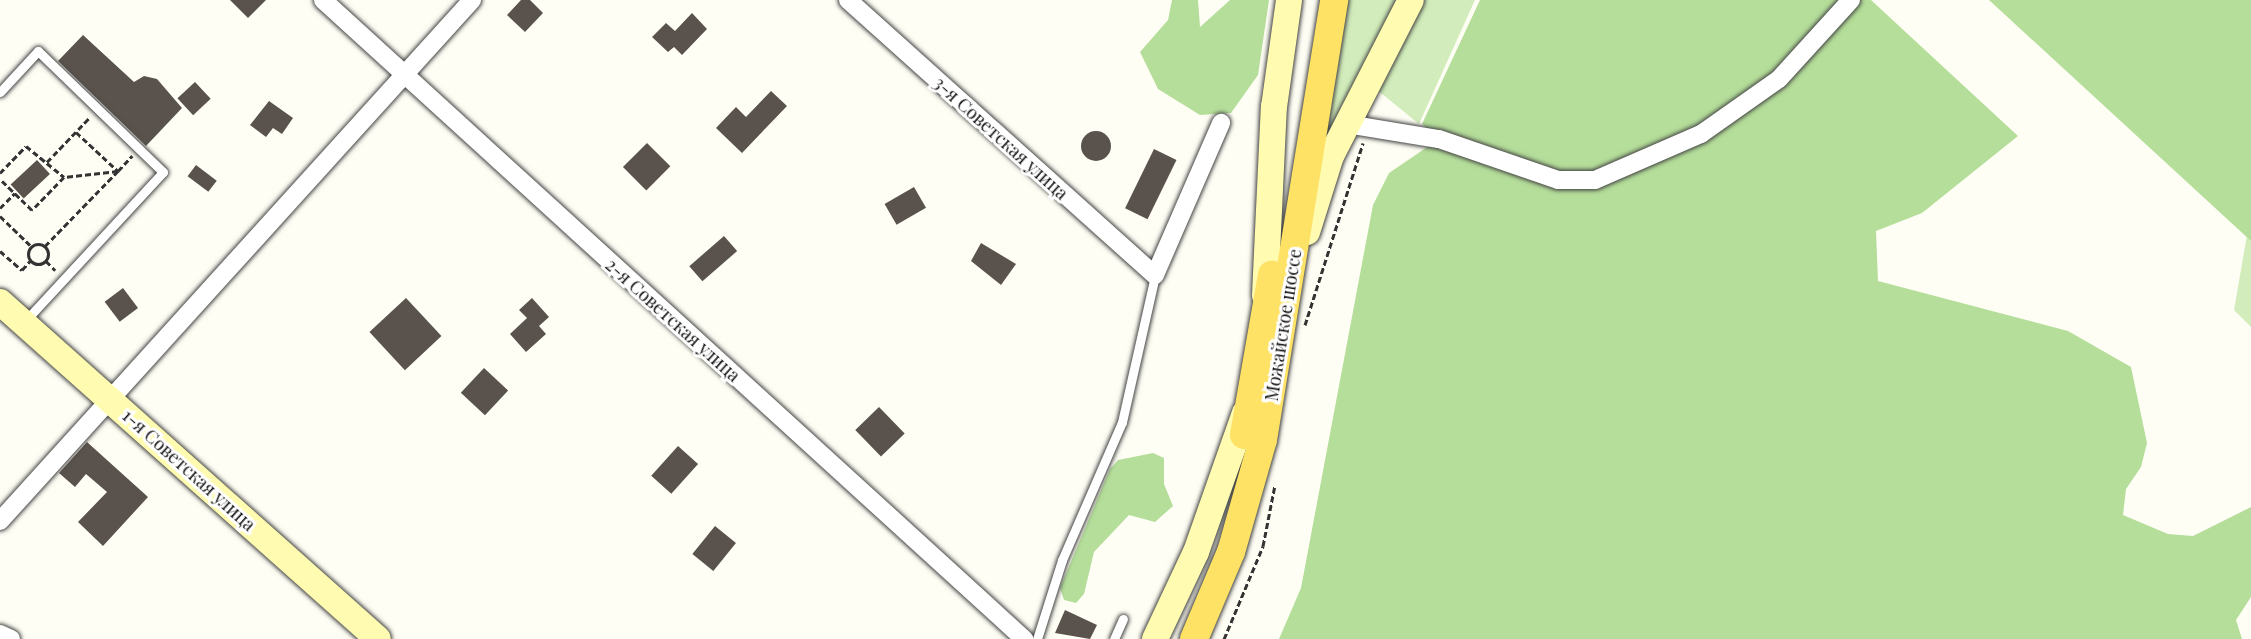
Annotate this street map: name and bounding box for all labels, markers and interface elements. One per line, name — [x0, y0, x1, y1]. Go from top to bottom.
street label: 3-я Советская улица — [929, 72, 1073, 204]
street label: Можайское шоссе — [1260, 247, 1306, 403]
street label: 2-я Советская улица — [601, 254, 745, 386]
street label: 1-я Советская улица — [118, 405, 260, 535]

